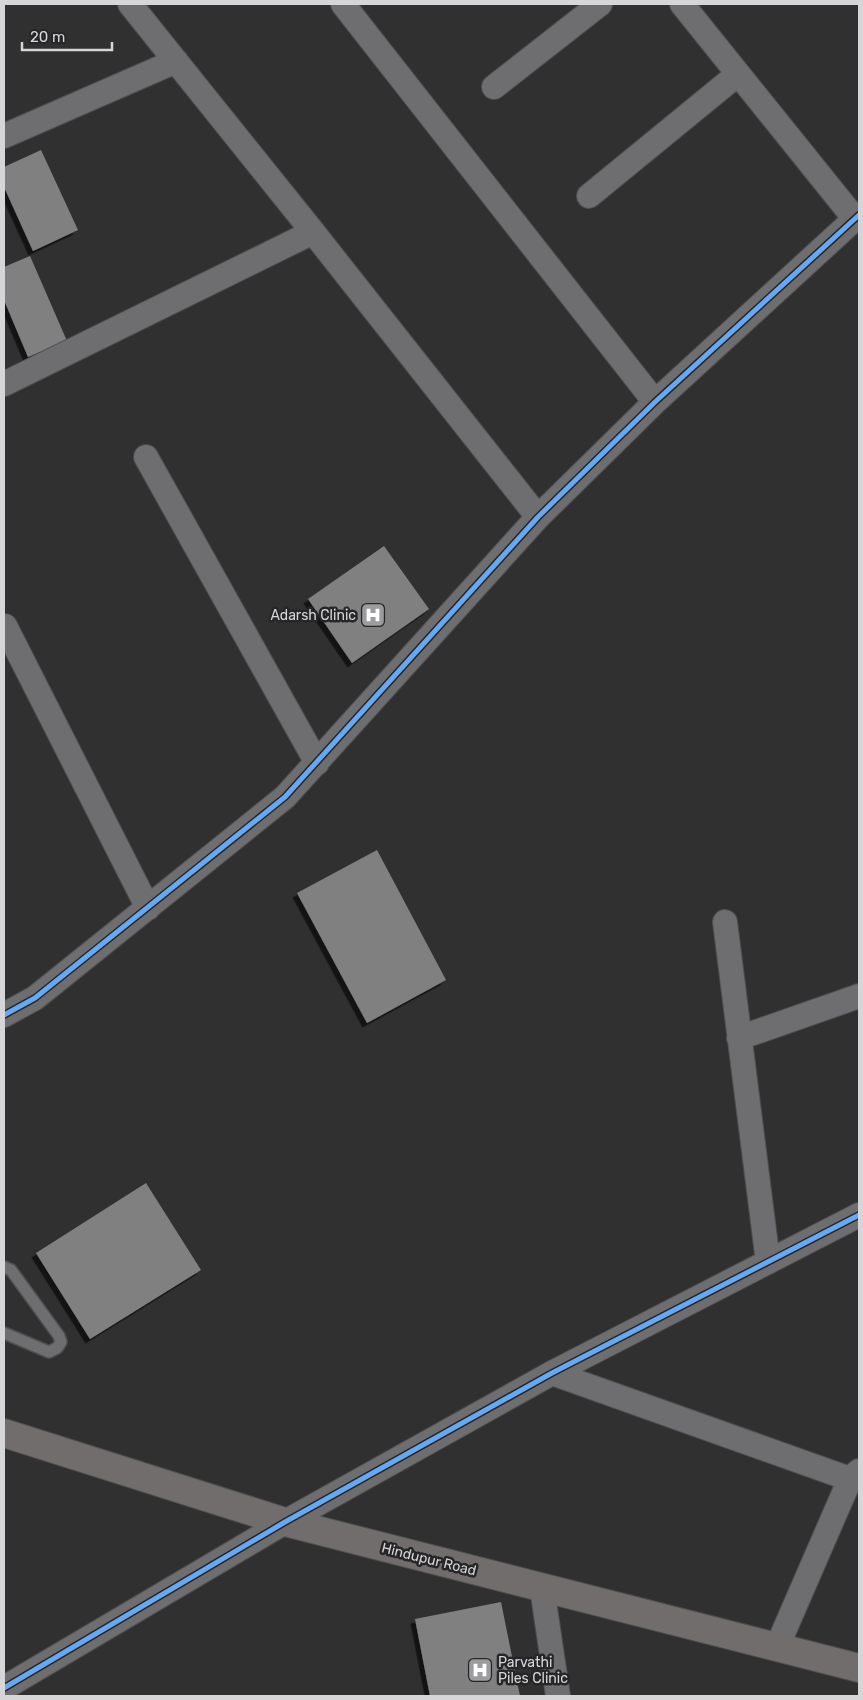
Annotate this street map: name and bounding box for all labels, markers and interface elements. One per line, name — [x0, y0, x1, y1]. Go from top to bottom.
scale bar — [22, 20, 112, 52]
text: 20 m — [30, 28, 65, 46]
hospital icon: Adarsh Clinic — [360, 602, 386, 628]
place label: Adarsh Clinic — [271, 607, 356, 624]
street label: Hindupur Road — [380, 1540, 478, 1579]
place label: Parvathi Piles Clinic — [498, 1654, 568, 1687]
hospital icon: Parvathi Piles Clinic — [467, 1657, 493, 1683]

